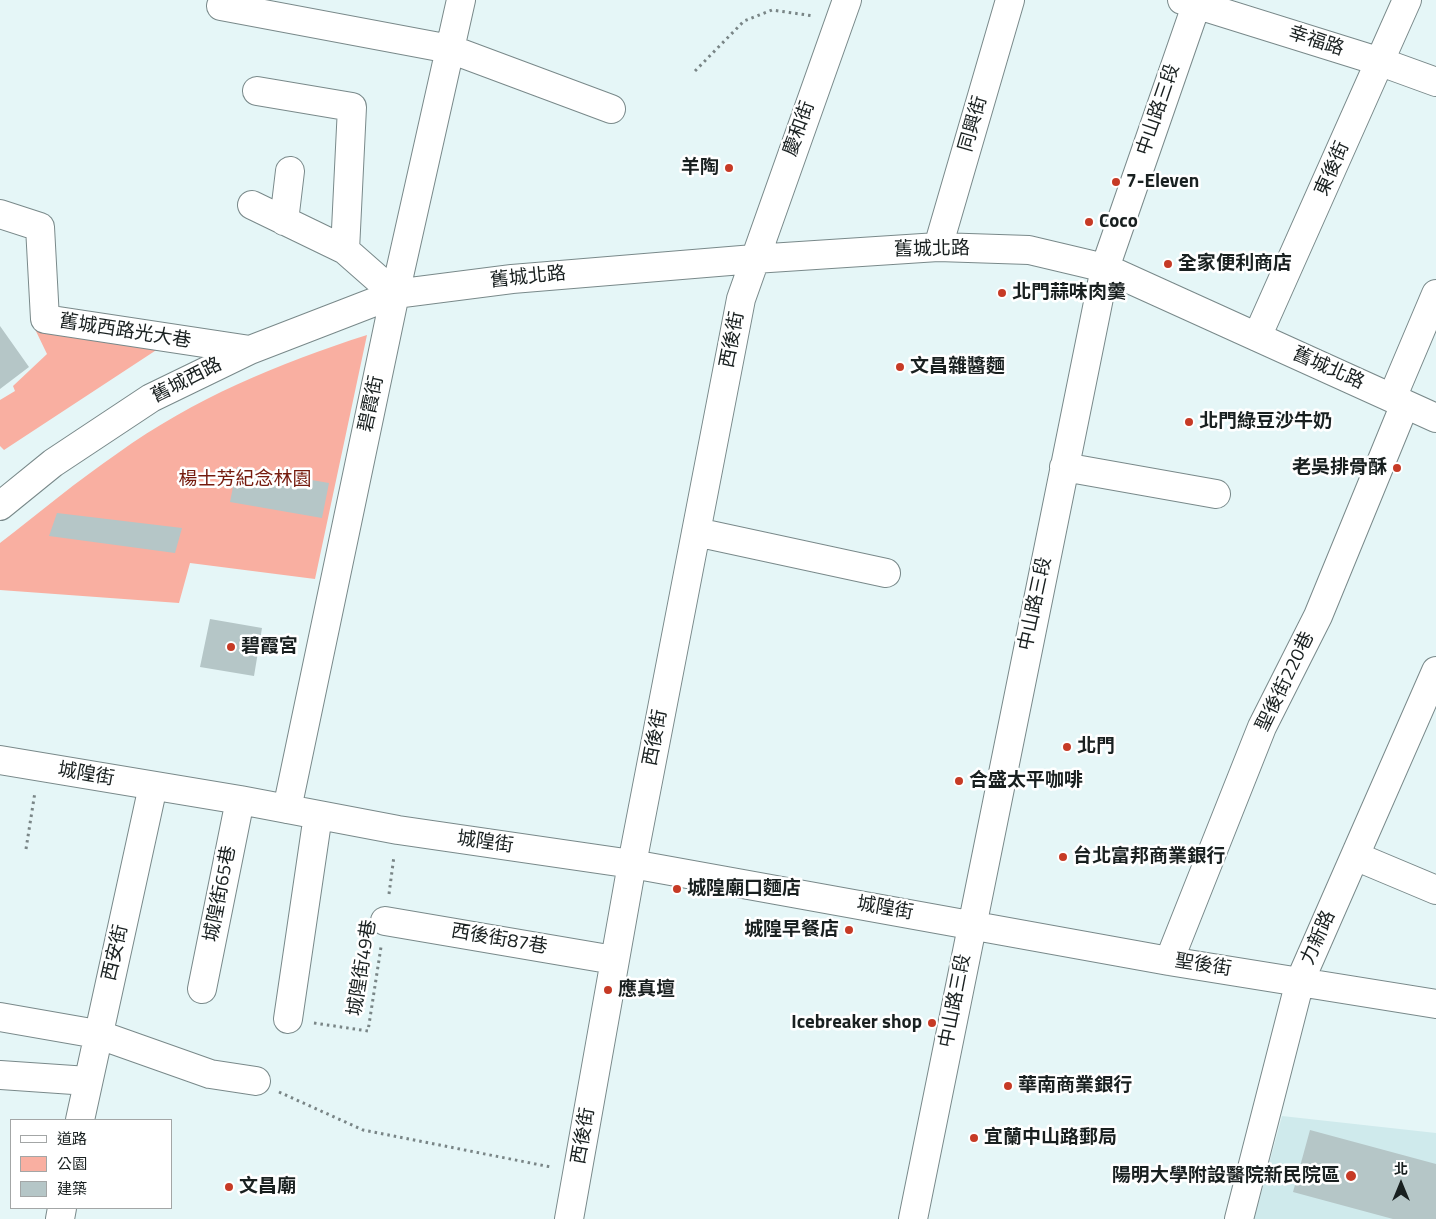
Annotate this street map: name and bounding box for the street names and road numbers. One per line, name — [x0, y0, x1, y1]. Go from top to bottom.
street label: 幸福路 — [1285, 22, 1347, 62]
street label: 中山路三段 — [1133, 61, 1185, 159]
street label: 同興街 — [955, 93, 993, 155]
street label: 慶和街 — [780, 98, 820, 160]
street label: 東後街 — [1311, 138, 1355, 200]
street label: 舊城北路 — [894, 238, 970, 262]
street label: 舊城北路 — [489, 263, 567, 293]
street label: 舊城西路光大巷 — [58, 310, 192, 354]
street label: 西後街 — [716, 310, 750, 370]
street label: 舊城北路 — [1289, 343, 1367, 395]
street label: 舊城西路 — [148, 354, 226, 408]
street label: 碧霞街 — [355, 374, 389, 434]
street label: 中山路三段 — [1015, 555, 1057, 653]
street label: 聖後街220巷 — [1252, 629, 1320, 735]
street label: 西後街 — [639, 708, 673, 768]
street label: 城隍街 — [56, 759, 116, 791]
street label: 城隍街 — [455, 828, 515, 858]
street label: 城隍街65巷 — [201, 844, 241, 944]
street label: 城隍街 — [855, 893, 915, 925]
street label: 力新路 — [1297, 907, 1341, 969]
street label: 城隍街49巷 — [344, 918, 382, 1018]
street label: 西後街87巷 — [449, 920, 549, 960]
street label: 西安街 — [98, 923, 134, 983]
street label: 聖後街 — [1173, 950, 1233, 982]
street label: 中山路三段 — [936, 952, 976, 1050]
street label: 西後街 — [568, 1106, 600, 1166]

